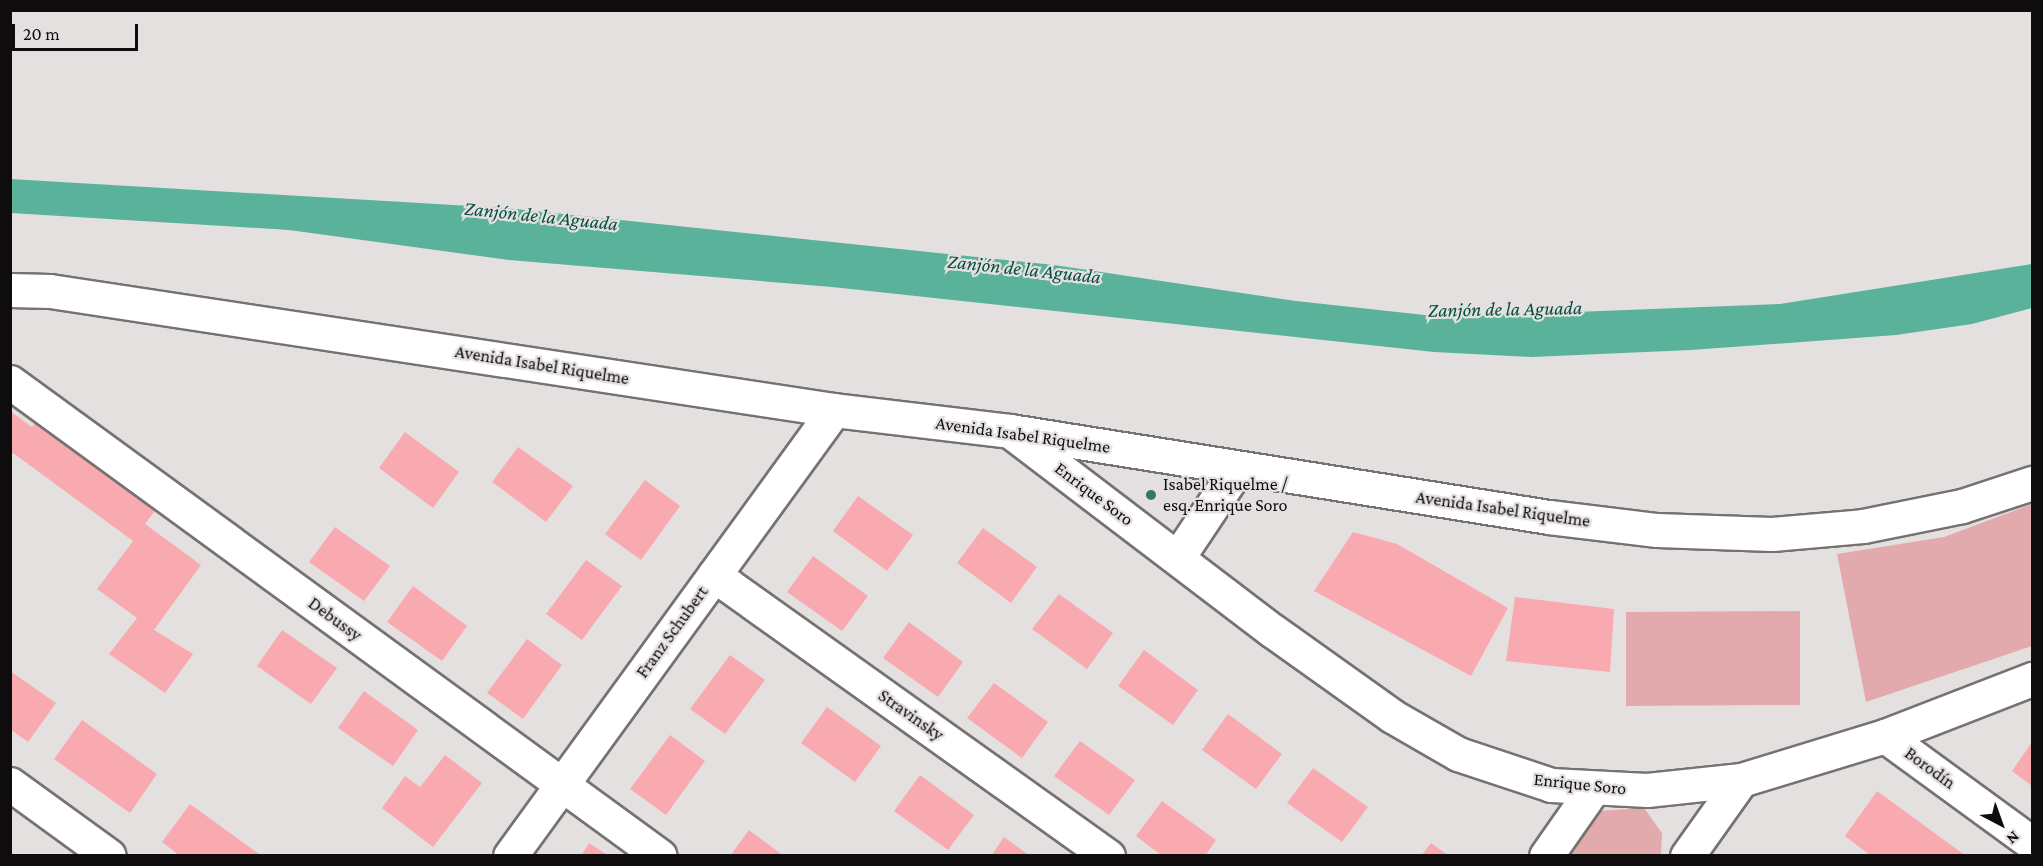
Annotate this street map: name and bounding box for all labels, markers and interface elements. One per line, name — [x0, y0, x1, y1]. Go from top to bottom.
scale bar — [15, 12, 141, 50]
text: 20 m — [23, 24, 60, 44]
water label: Zanjón de la Aguada — [463, 196, 619, 236]
water label: Zanjón de la Aguada — [946, 249, 1102, 289]
water label: Zanjón de la Aguada — [1427, 296, 1583, 322]
street label: Avenida Isabel Riquelme — [453, 341, 631, 389]
street label: Avenida Isabel Riquelme — [934, 412, 1112, 458]
street label: Enrique Soro — [1050, 457, 1138, 531]
place label: Isabel Riquelme / esq. Enrique Soro — [1163, 474, 1287, 516]
street label: Avenida Isabel Riquelme — [1414, 486, 1592, 532]
marker: Isabel Riquelme / esq. Enrique Soro — [1144, 488, 1158, 502]
street label: Franz Schubert — [631, 582, 713, 682]
street label: Debussy — [304, 592, 366, 646]
street label: Stravinsky — [874, 685, 948, 745]
street label: Borodín — [1900, 742, 1960, 794]
street label: Enrique Soro — [1533, 768, 1627, 800]
north arrow — [1971, 794, 2031, 854]
text: N — [2003, 828, 2023, 848]

